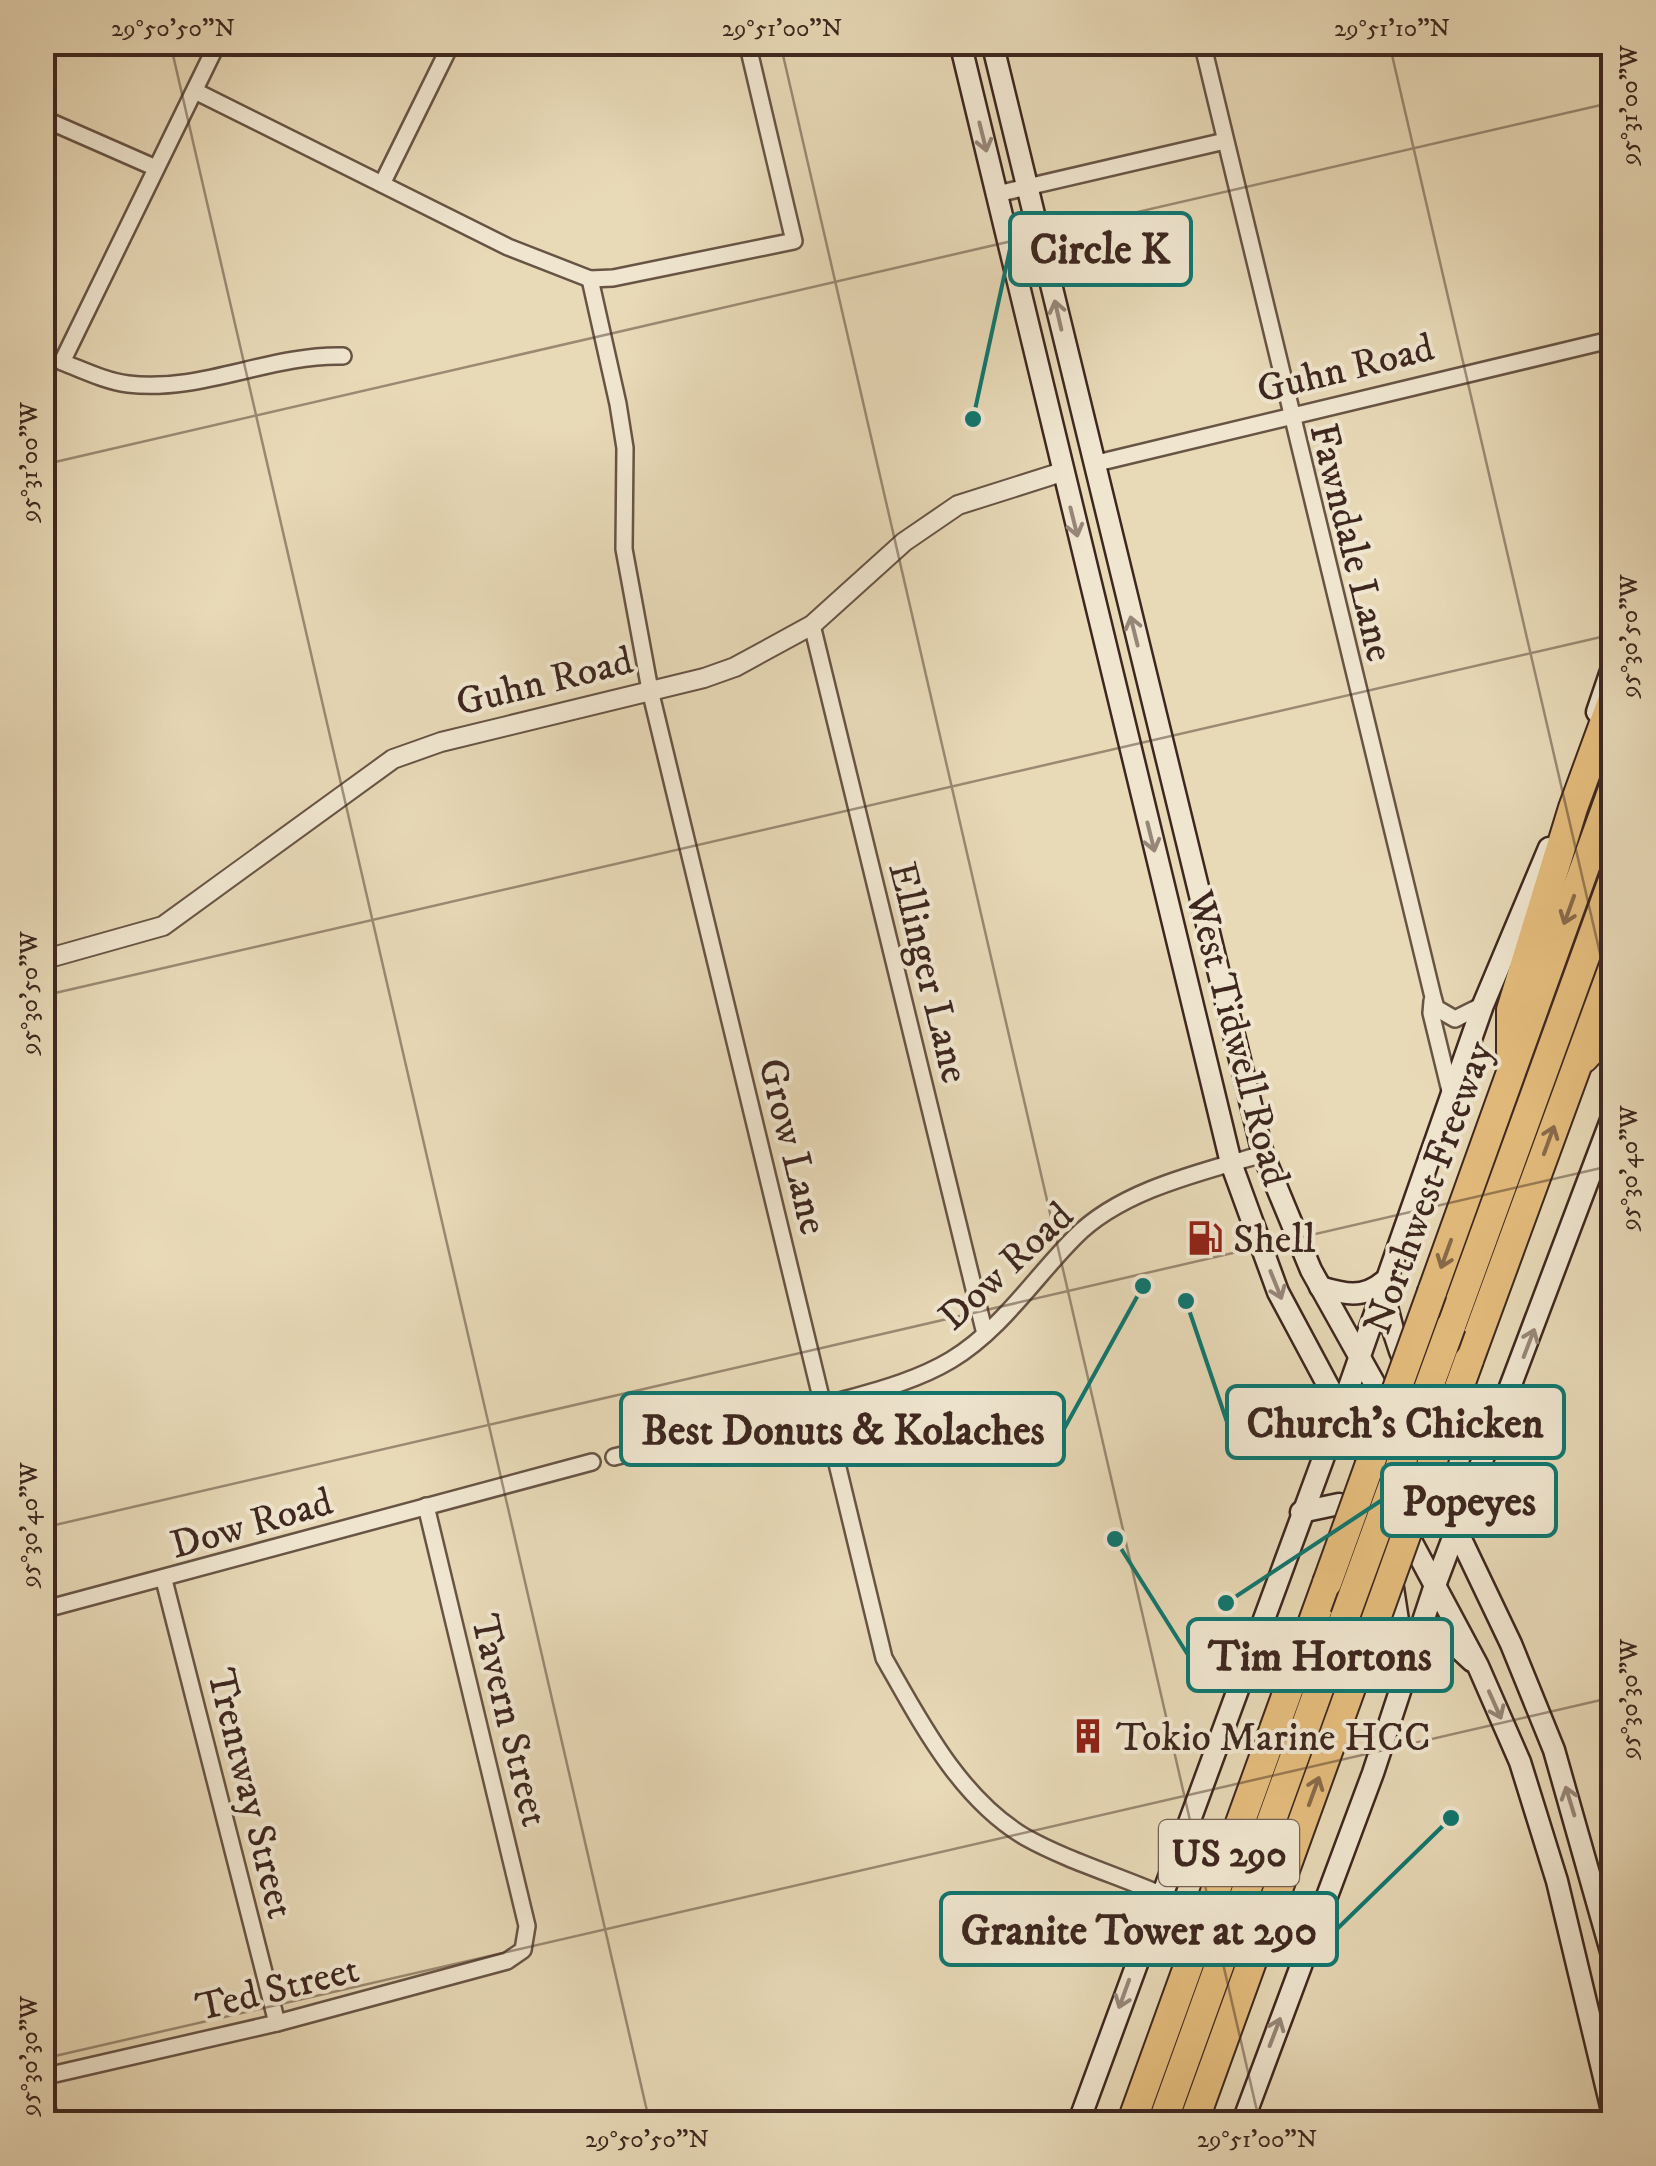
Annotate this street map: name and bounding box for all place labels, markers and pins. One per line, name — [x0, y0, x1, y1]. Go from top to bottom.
callout: Circle K — [1010, 213, 1191, 285]
place label: Shell — [1233, 1216, 1315, 1266]
fuel station icon: Shell — [1186, 1219, 1224, 1257]
callout: Church's Chicken — [1227, 1386, 1564, 1458]
callout: Best Donuts & Kolaches — [621, 1393, 1064, 1465]
callout: Popeyes — [1382, 1464, 1556, 1536]
callout: Tim Hortons — [1188, 1619, 1452, 1691]
place label: Tokio Marine HCC — [1116, 1714, 1431, 1764]
building icon: Tokio Marine HCC — [1069, 1717, 1107, 1755]
callout: Granite Tower at 290 — [941, 1893, 1337, 1965]

